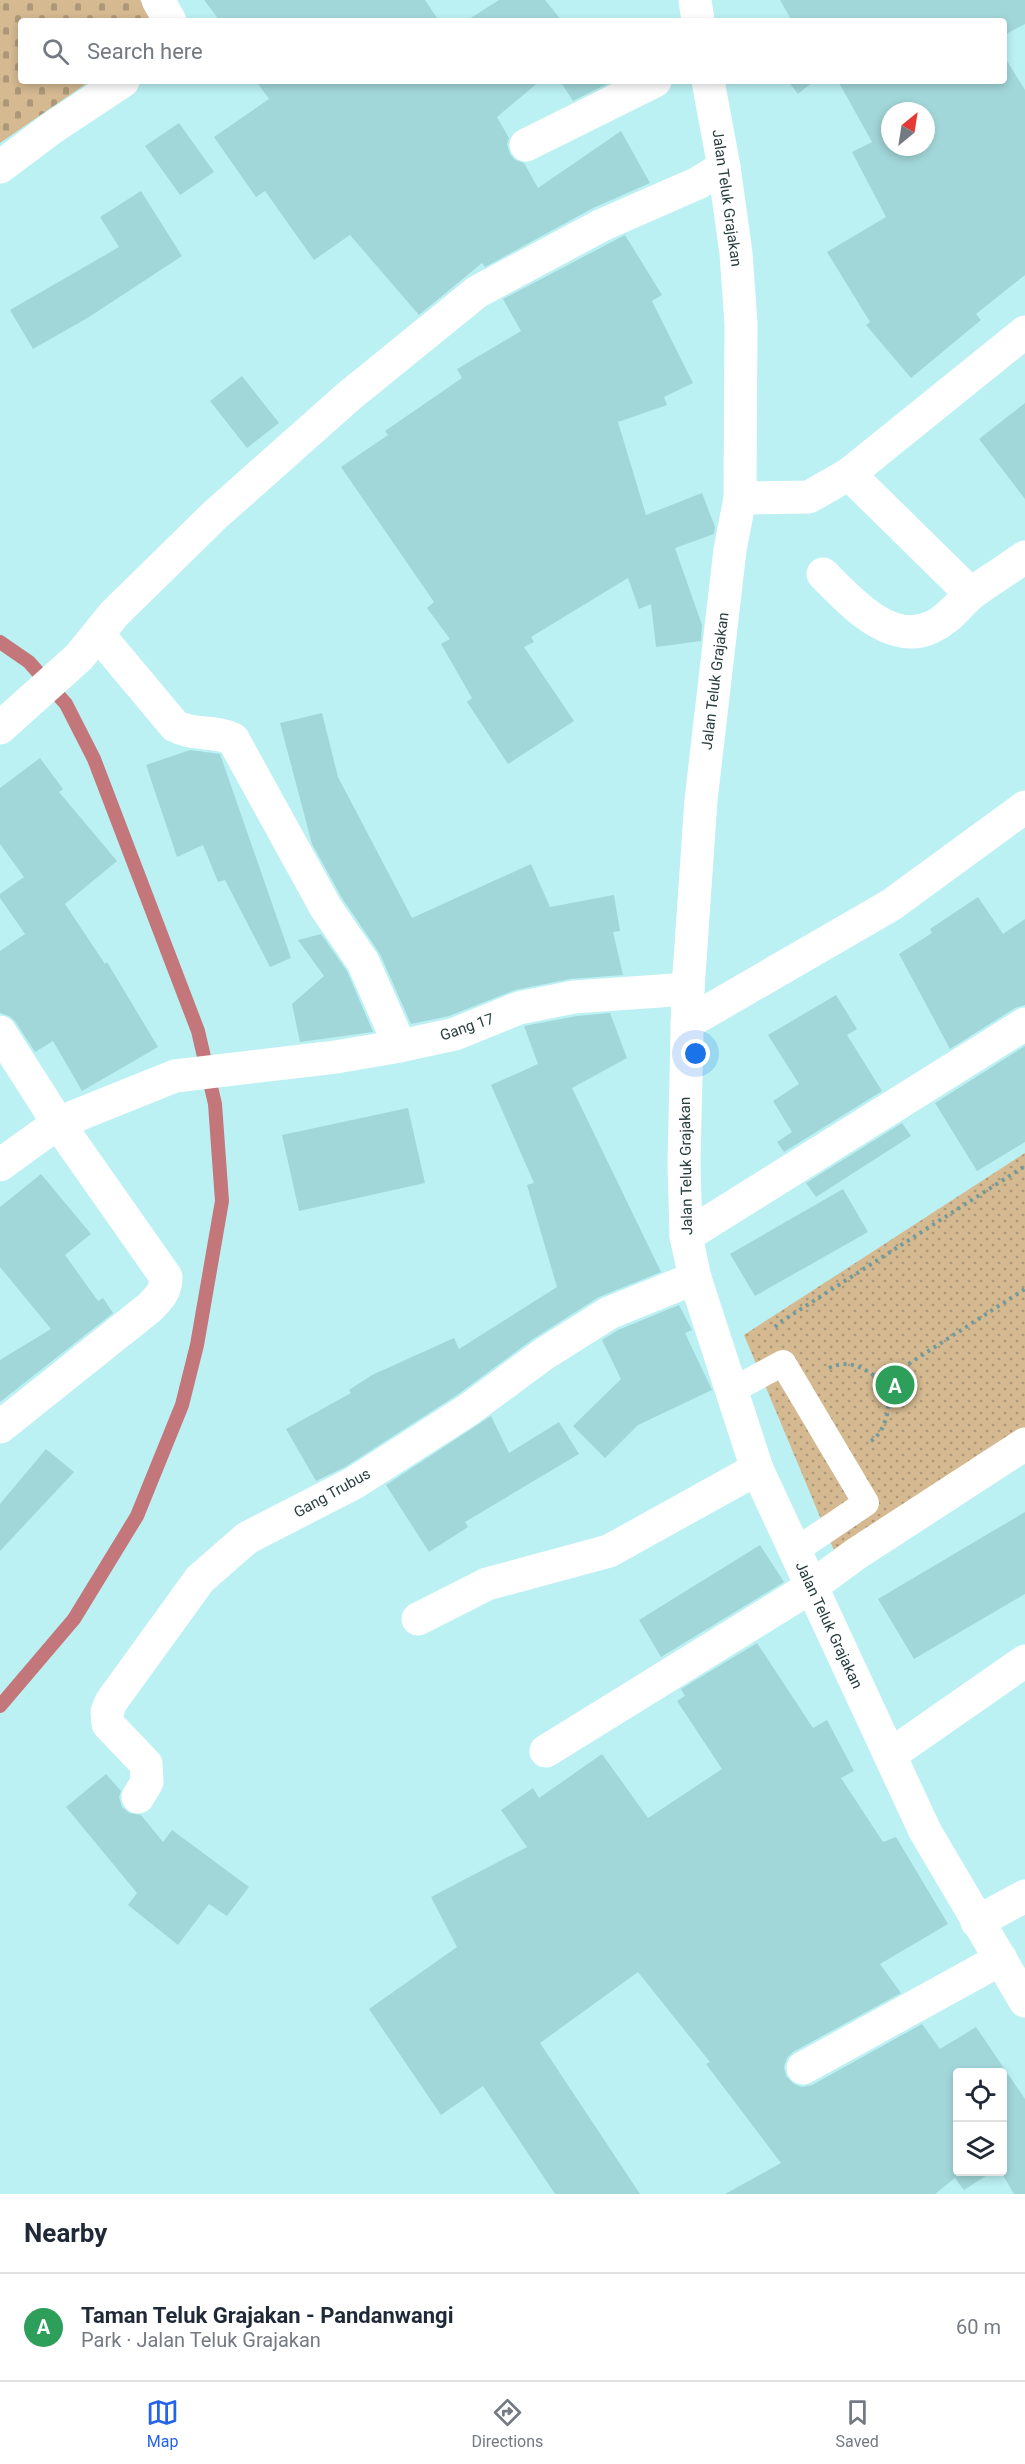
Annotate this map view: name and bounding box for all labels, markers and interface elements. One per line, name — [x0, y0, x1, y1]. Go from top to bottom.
search box — [18, 18, 1007, 84]
icon: search — [39, 35, 72, 68]
text: Search here — [87, 39, 203, 64]
north arrow — [881, 102, 935, 156]
street label: Jalan Teluk Grajakan — [708, 128, 746, 268]
street label: Jalan Teluk Grajakan — [698, 611, 732, 751]
street label: Gang 17 — [438, 1009, 496, 1045]
your location — [681, 1039, 710, 1068]
street label: Jalan Teluk Grajakan — [676, 1097, 696, 1235]
pin: A — [876, 1362, 914, 1408]
street label: Gang Trubus — [291, 1465, 373, 1521]
street label: Jalan Teluk Grajakan — [792, 1559, 866, 1691]
map controls — [953, 2068, 1007, 2176]
button: locate — [953, 2068, 1007, 2122]
button: layers — [953, 2122, 1007, 2176]
text: Nearby — [24, 2218, 107, 2248]
text: Taman Teluk Grajakan - Pandanwangi — [81, 2303, 453, 2328]
text: A — [37, 2315, 50, 2339]
text: 60 m — [956, 2315, 1001, 2339]
text: Park · Jalan Teluk Grajakan — [81, 2328, 321, 2352]
tab: Map — [146, 2396, 179, 2451]
tab: Directions — [471, 2396, 543, 2451]
tab: Saved — [836, 2396, 879, 2451]

